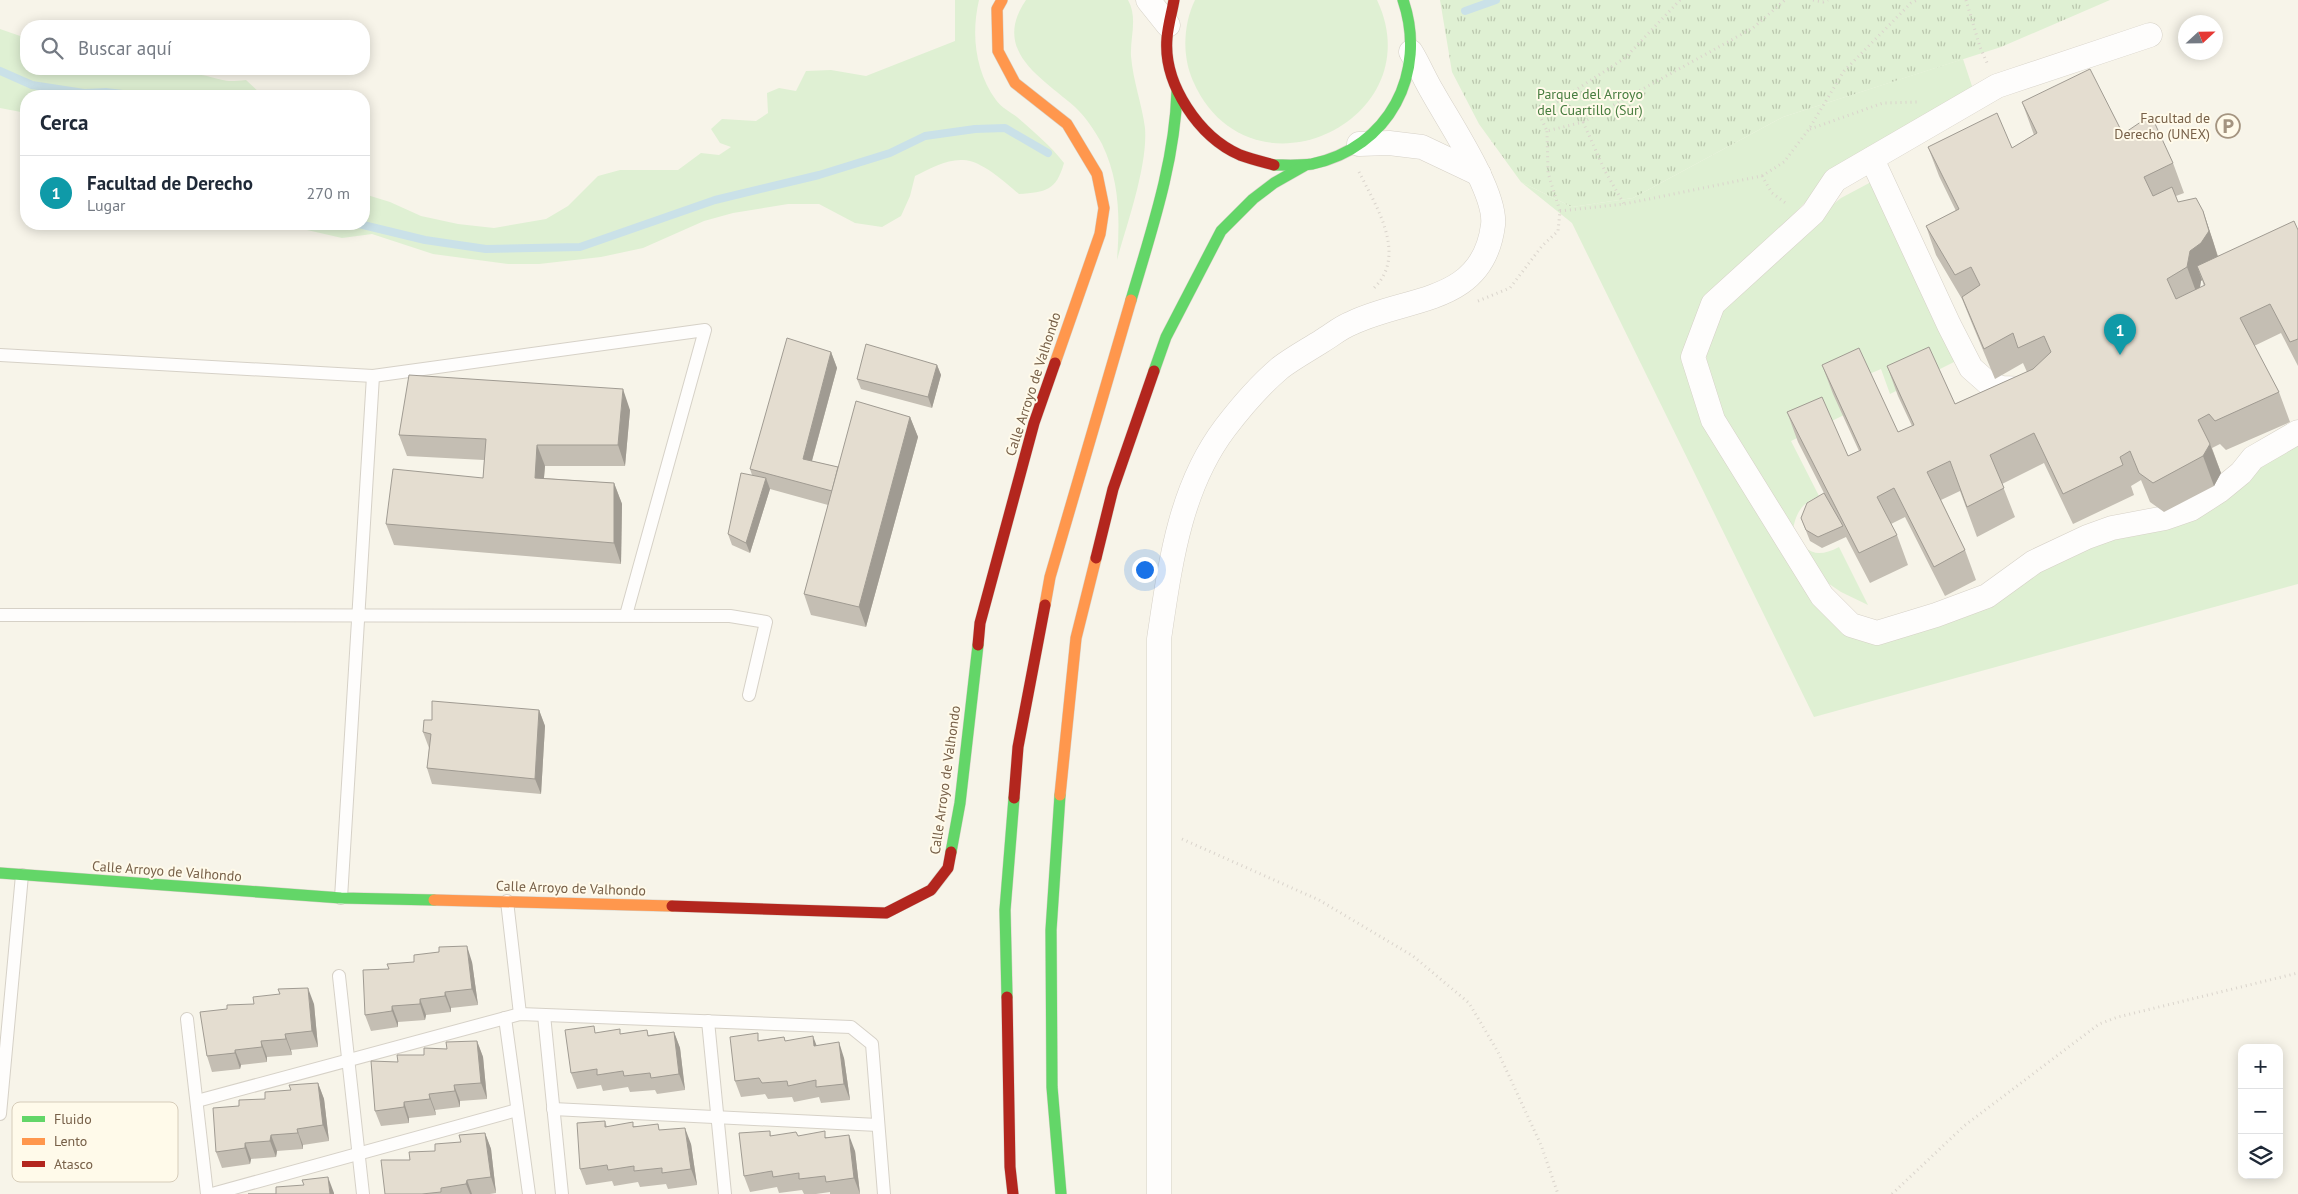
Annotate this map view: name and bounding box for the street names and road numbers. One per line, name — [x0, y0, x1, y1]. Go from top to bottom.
street label: Calle Arroyo de Valhondo — [1001, 310, 1065, 458]
street label: Calle Arroyo de Valhondo — [926, 704, 964, 856]
street label: Calle Arroyo de Valhondo — [92, 857, 242, 885]
street label: Calle Arroyo de Valhondo — [496, 876, 646, 900]

